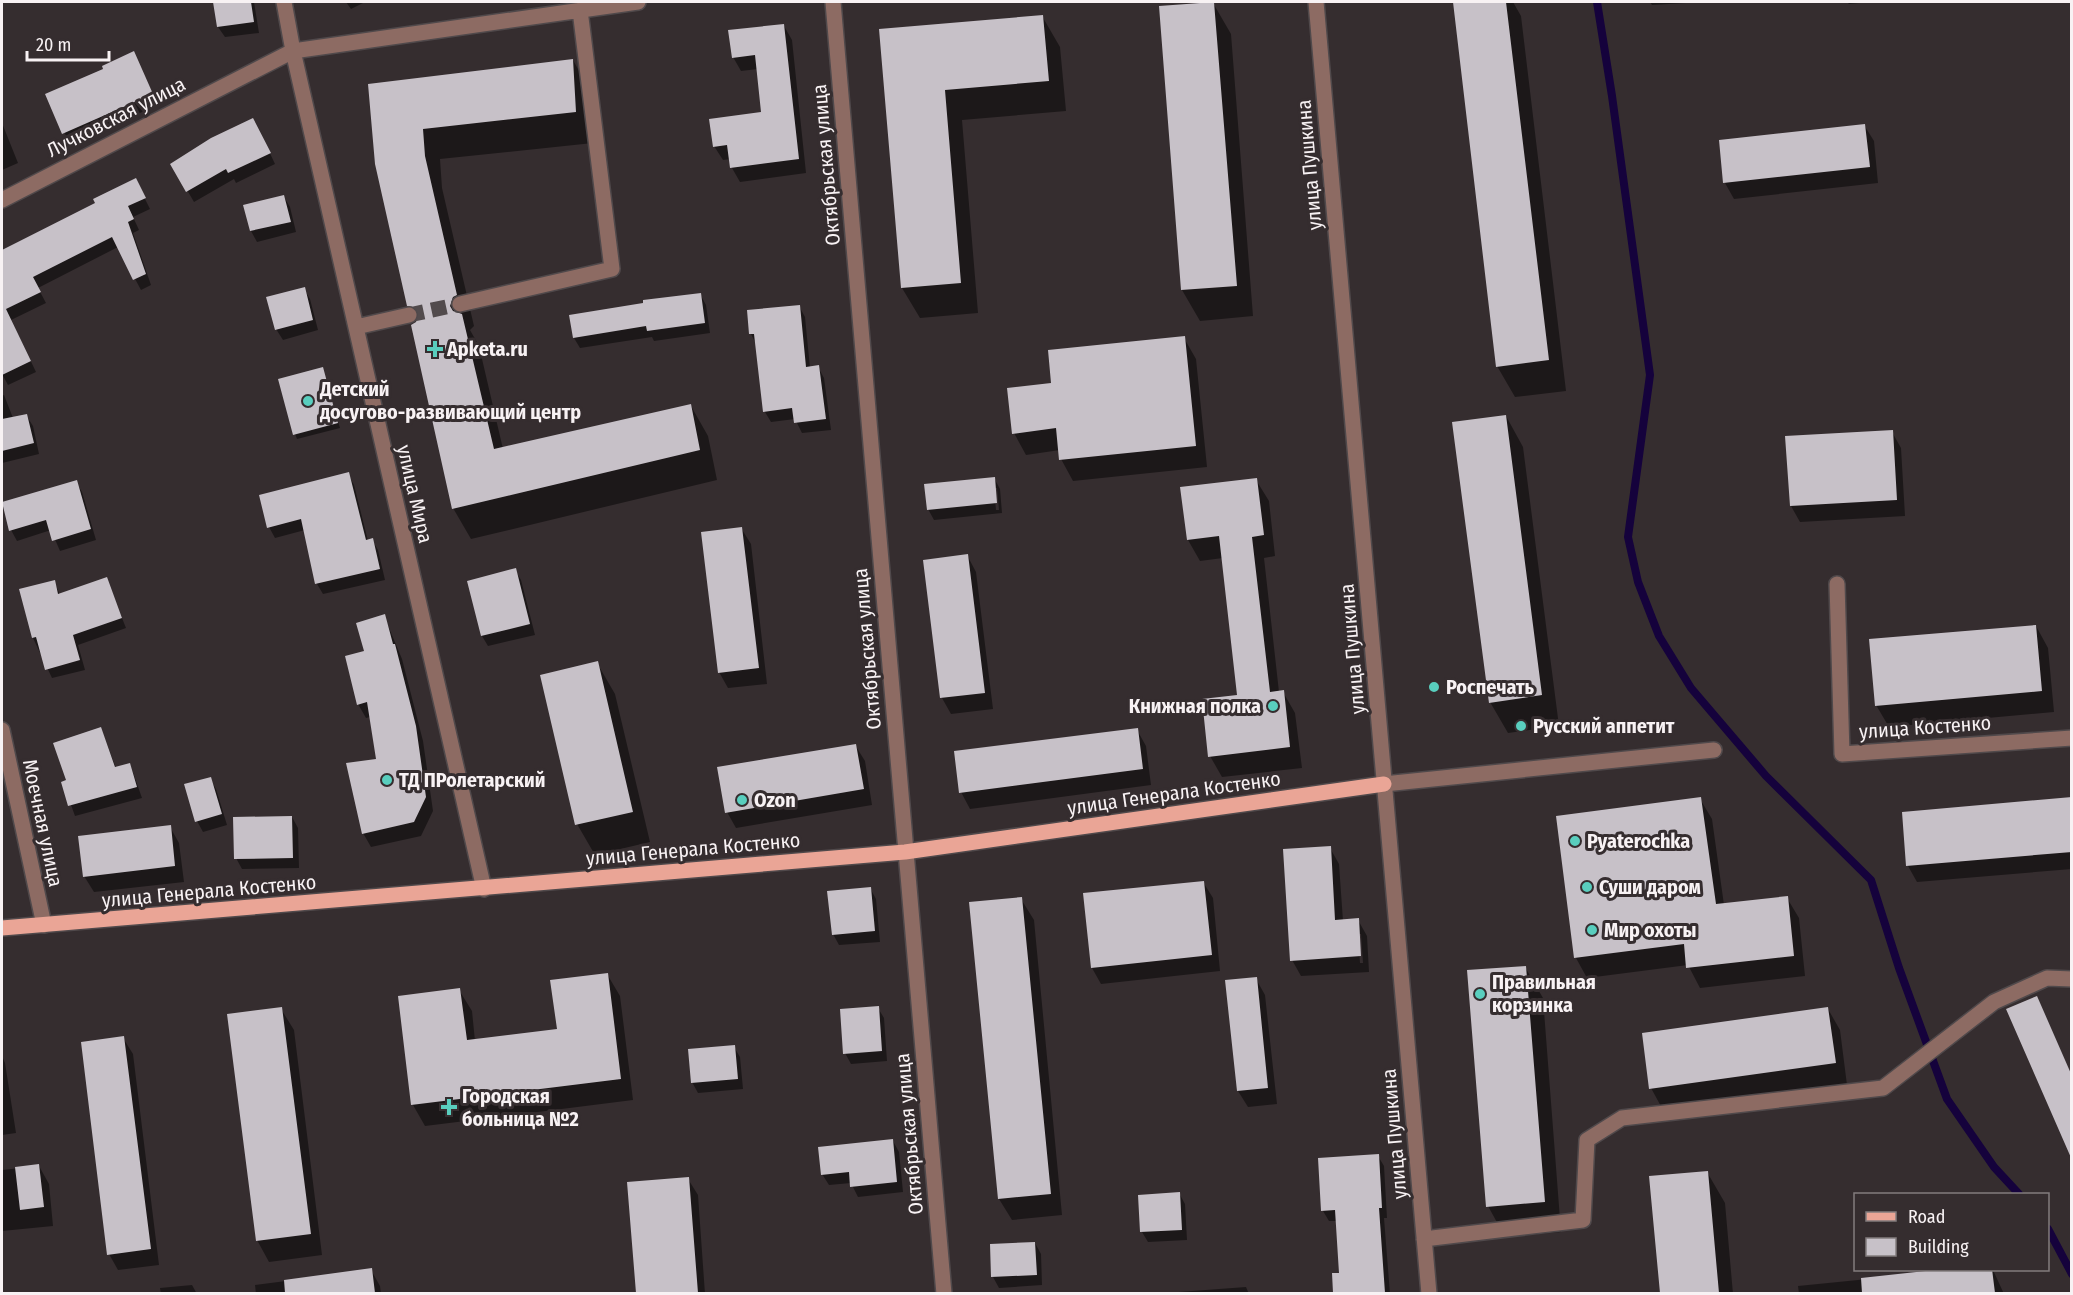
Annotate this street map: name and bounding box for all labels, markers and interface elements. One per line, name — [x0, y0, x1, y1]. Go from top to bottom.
scale bar — [27, 24, 110, 62]
text: 20 m — [36, 34, 71, 56]
street label: Лучковская улица — [43, 72, 189, 162]
street label: Октябрьская улица — [807, 83, 845, 247]
street label: улица Пушкина — [1291, 99, 1327, 231]
place label: Apketa.ru — [446, 337, 528, 361]
marker: Apketa.ru — [428, 342, 442, 356]
place label: Детский досугово-развивающий центр — [319, 377, 581, 424]
marker: Детский досугово-развивающий центр — [301, 394, 315, 408]
street label: улица Мира — [392, 443, 438, 545]
street label: Октябрьская улица — [848, 567, 886, 731]
street label: улица Пушкина — [1334, 583, 1370, 715]
place label: Роспечать — [1446, 675, 1535, 699]
marker: Роспечать — [1427, 680, 1441, 694]
place label: Книжная полка — [1129, 694, 1261, 718]
marker: Книжная полка — [1266, 699, 1280, 713]
street label: улица Костенко — [1858, 710, 1992, 744]
place label: Русский аппетит — [1533, 714, 1675, 738]
marker: Русский аппетит — [1514, 719, 1528, 733]
street label: Моечная улица — [18, 757, 68, 889]
street label: улица Генерала Костенко — [1066, 766, 1282, 820]
place label: ТД ПРолетарский — [399, 768, 545, 792]
marker: ТД ПРолетарский — [380, 773, 394, 787]
place label: Ozon — [754, 788, 796, 812]
marker: Ozon — [735, 793, 749, 807]
street label: улица Генерала Костенко — [585, 828, 801, 870]
place label: Pyaterochka — [1587, 829, 1690, 853]
marker: Pyaterochka — [1568, 834, 1582, 848]
street label: улица Генерала Костенко — [101, 870, 317, 912]
place label: Суши даром — [1599, 875, 1701, 899]
marker: Суши даром — [1580, 880, 1594, 894]
place label: Мир охоты — [1604, 918, 1696, 942]
marker: Мир охоты — [1585, 923, 1599, 937]
place label: Правильная корзинка — [1492, 970, 1596, 1017]
marker: Правильная корзинка — [1473, 987, 1487, 1001]
street label: Октябрьская улица — [890, 1052, 928, 1216]
street label: улица Пушкина — [1376, 1068, 1412, 1200]
place label: Городская больница №2 — [462, 1084, 579, 1131]
marker: Городская больница №2 — [440, 1098, 458, 1116]
legend — [1854, 1193, 2049, 1271]
text: Road — [1908, 1206, 1945, 1228]
text: Building — [1908, 1236, 1969, 1258]

